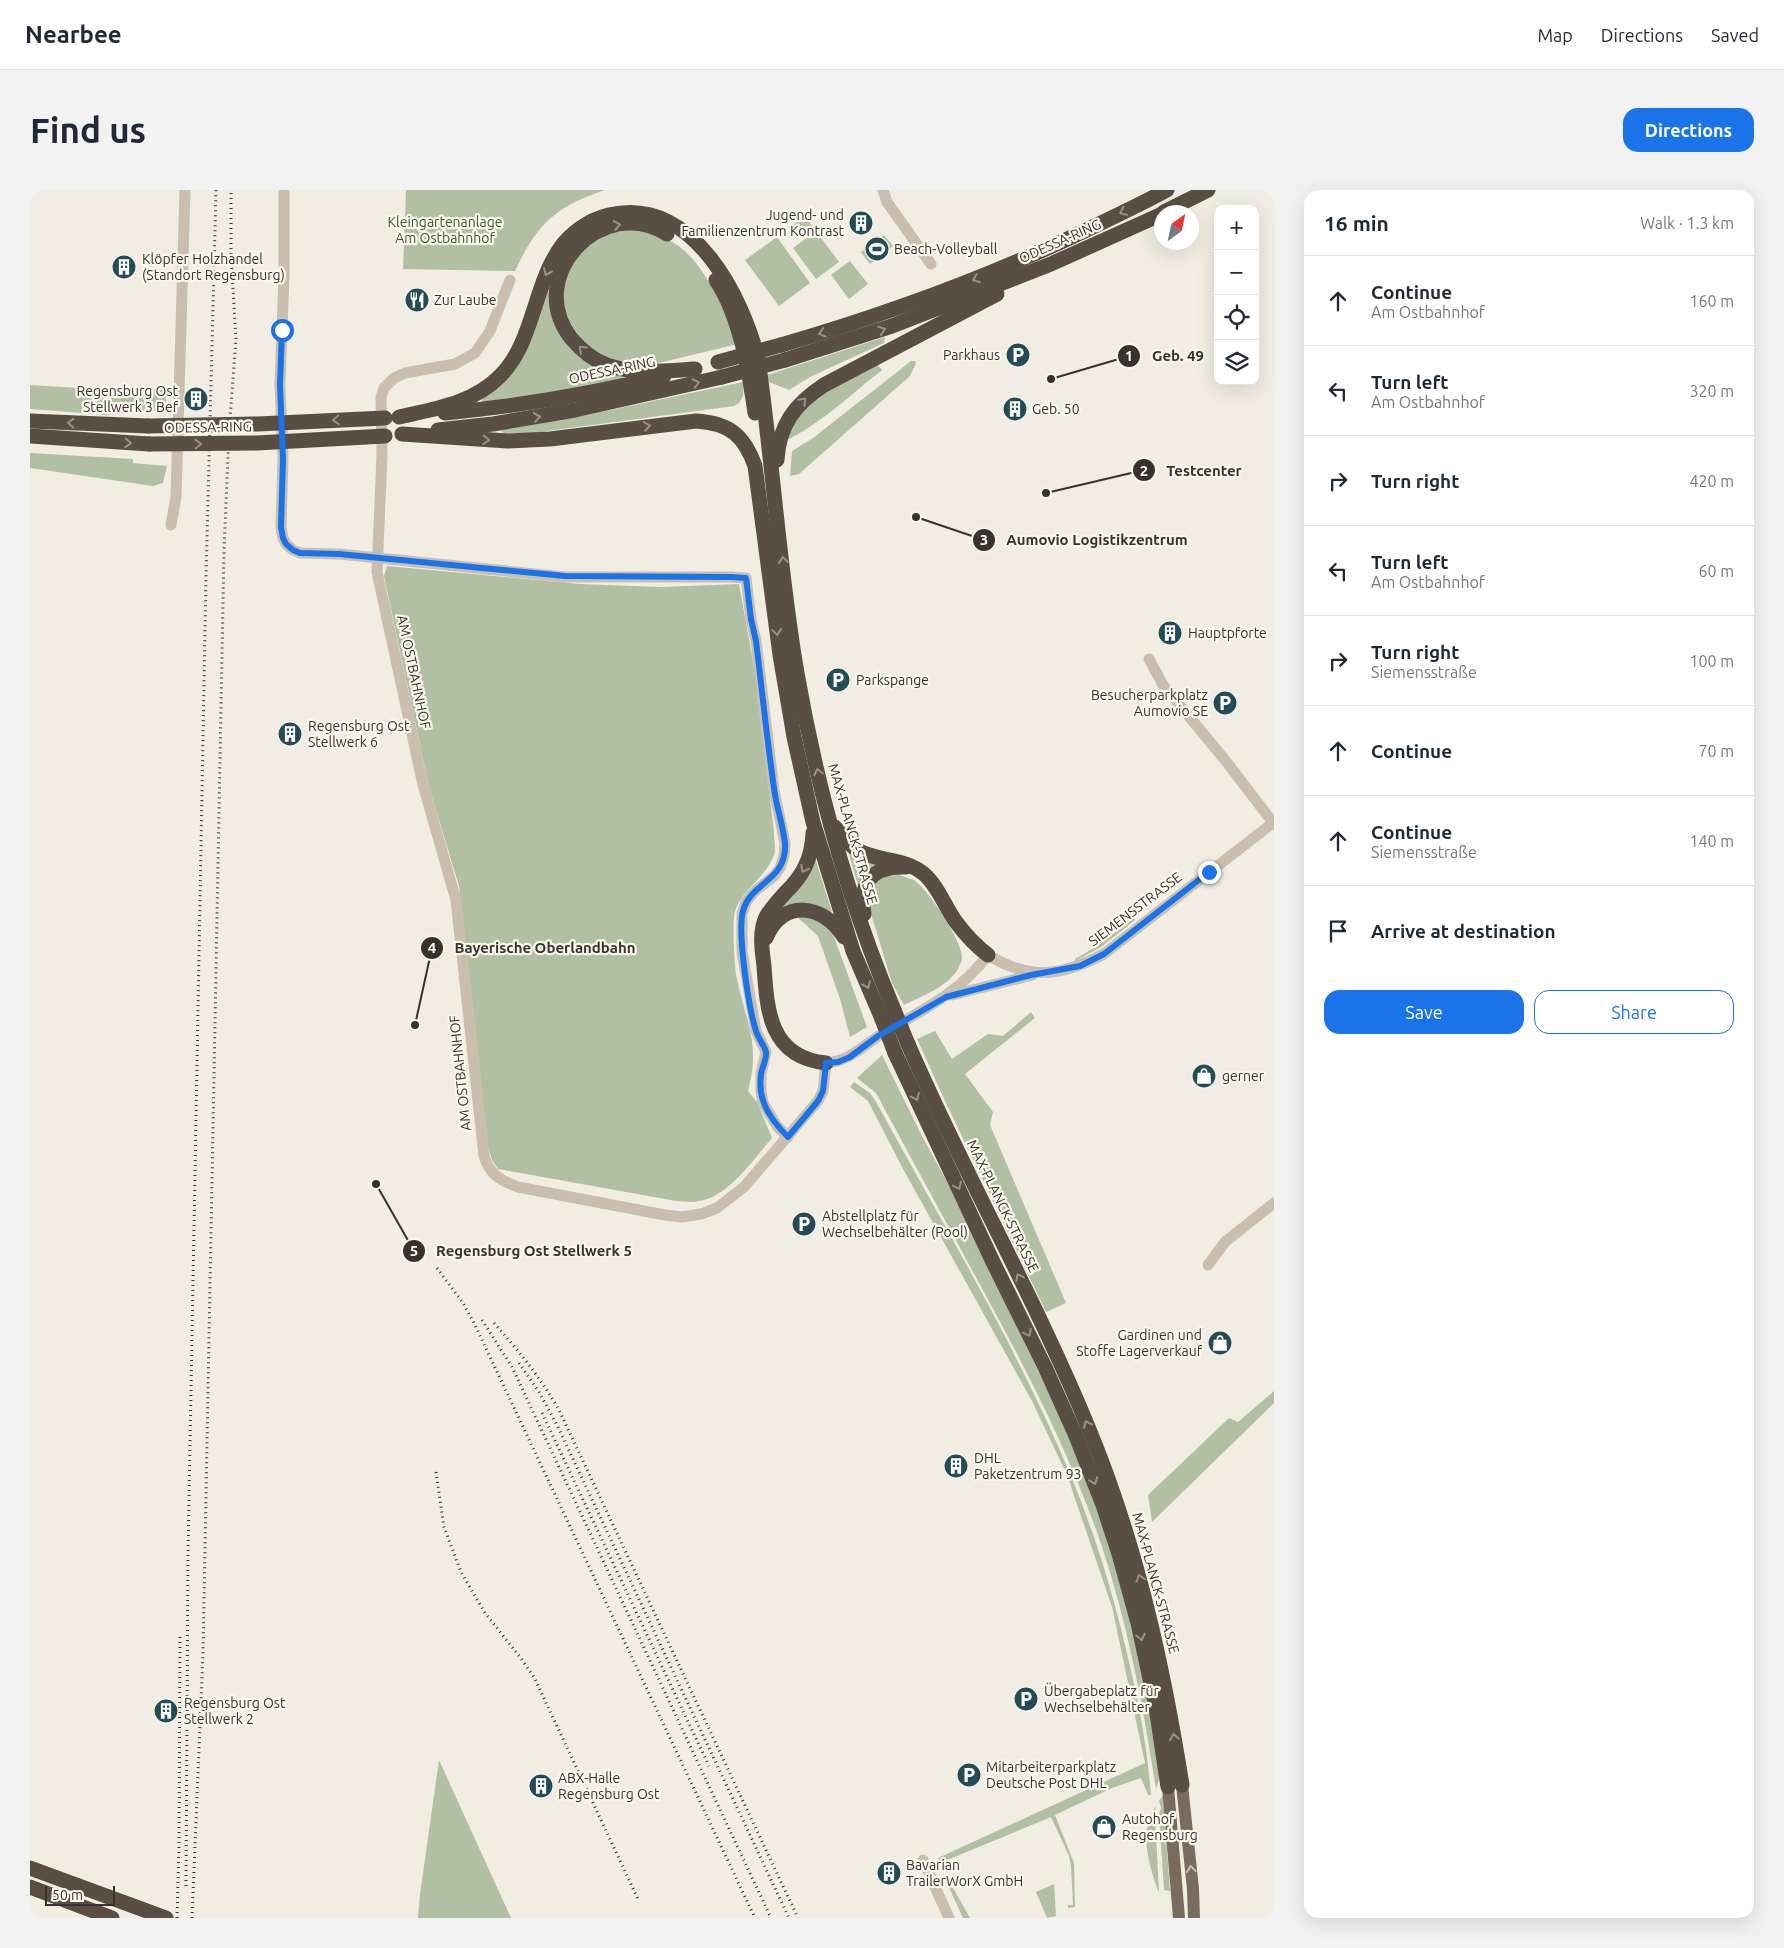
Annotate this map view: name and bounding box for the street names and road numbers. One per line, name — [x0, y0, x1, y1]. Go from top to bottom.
street label: ODESSA-RING — [1017, 216, 1103, 266]
street label: ODESSA-RING — [567, 353, 657, 387]
street label: ODESSA-RING — [164, 418, 252, 436]
street label: AM OSTBAHNHOF — [394, 614, 434, 730]
street label: MAX-PLANCK-STRASSE — [825, 762, 881, 906]
street label: SIEMENSSTRASSE — [1085, 869, 1185, 949]
street label: AM OSTBAHNHOF — [446, 1014, 474, 1132]
street label: MAX-PLANCK-STRASSE — [964, 1137, 1042, 1275]
street label: MAX-PLANCK-STRASSE — [1129, 1511, 1183, 1656]

